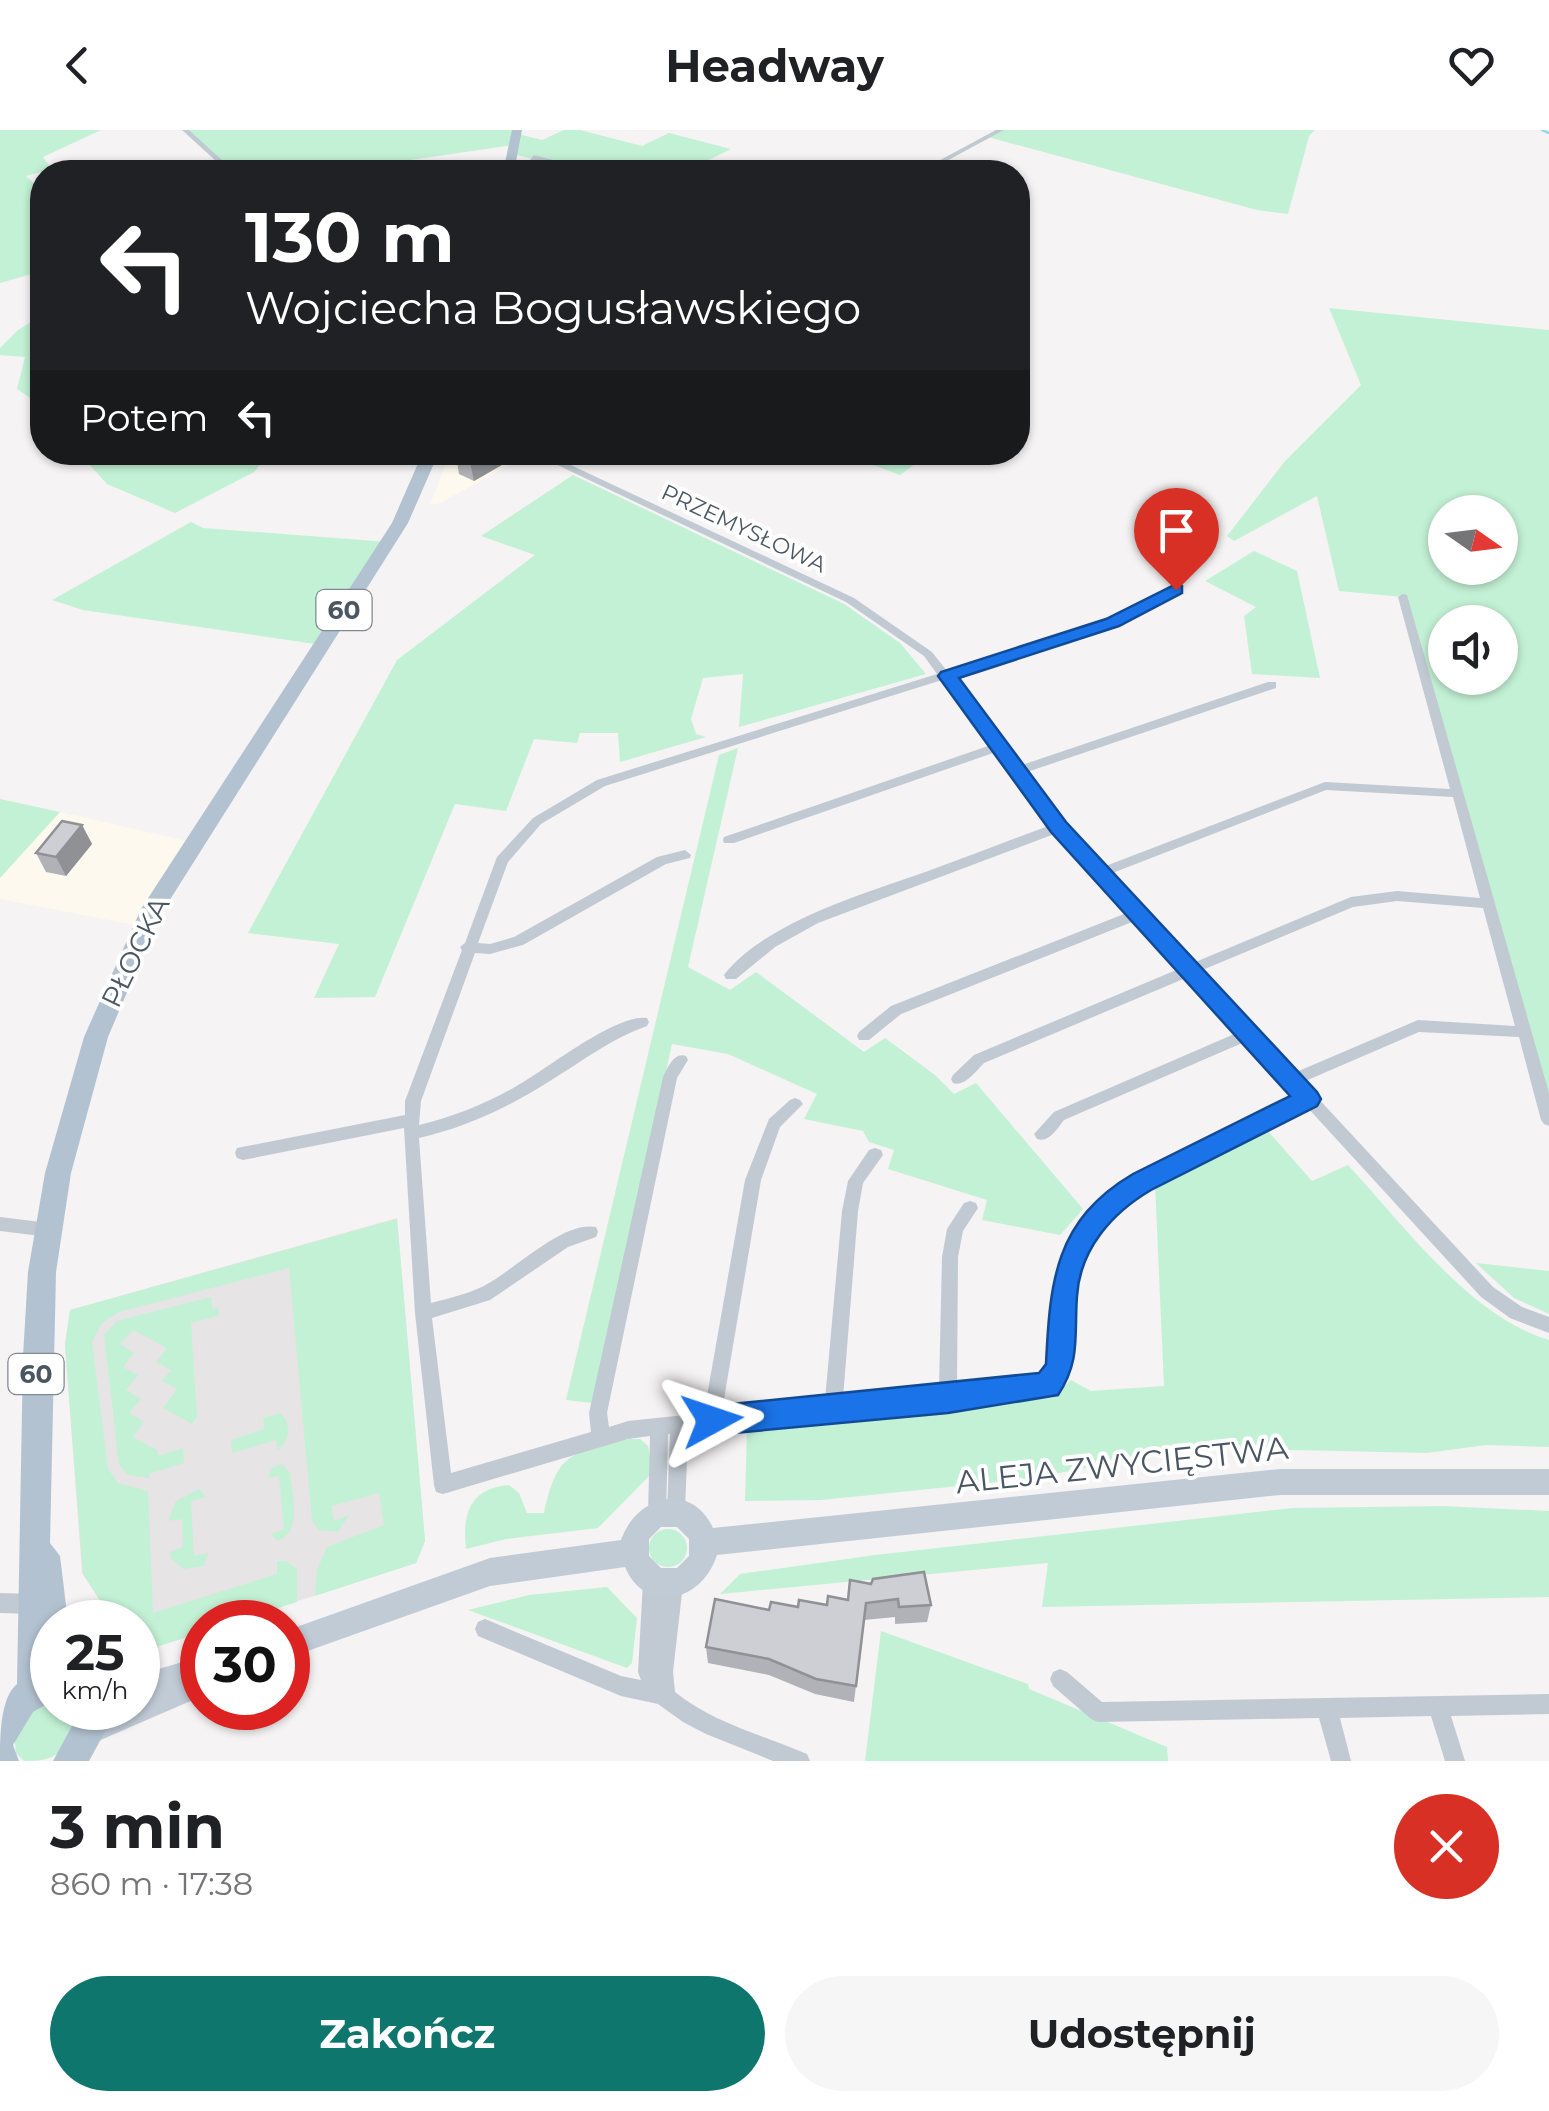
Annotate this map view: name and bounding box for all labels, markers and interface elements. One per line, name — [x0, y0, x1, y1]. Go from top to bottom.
icon: back — [50, 38, 105, 93]
text: Headway — [665, 38, 884, 93]
icon: heart — [1444, 38, 1499, 93]
text: 130 m — [245, 194, 455, 280]
icon: left — [80, 200, 210, 330]
text: Wojciecha Bogusławskiego — [245, 280, 861, 335]
icon: left — [229, 390, 284, 445]
text: Potem — [80, 394, 209, 441]
street label: PRZEMYSŁOWA — [657, 478, 831, 579]
pin — [1134, 488, 1219, 591]
north arrow — [1428, 495, 1518, 585]
map controls — [1428, 495, 1518, 695]
icon: arrive — [1149, 503, 1204, 558]
road number: 60 — [316, 590, 372, 630]
button: sound — [1428, 605, 1518, 695]
street label: PŁOCKA — [94, 890, 177, 1013]
road number: 60 — [8, 1354, 64, 1394]
position arrow — [660, 1368, 764, 1472]
street label: ALEJA ZWYCIĘSTWA — [954, 1428, 1290, 1501]
speed limit sign: 30 — [180, 1600, 310, 1730]
text: 25 — [65, 1622, 125, 1683]
text: km/h — [62, 1675, 128, 1705]
text: 3 min — [50, 1790, 225, 1863]
button: close — [1394, 1794, 1499, 1899]
text: 860 m · 17:38 — [50, 1864, 253, 1903]
button: Zakończ — [50, 1976, 765, 2091]
button: Udostępnij — [785, 1976, 1499, 2091]

